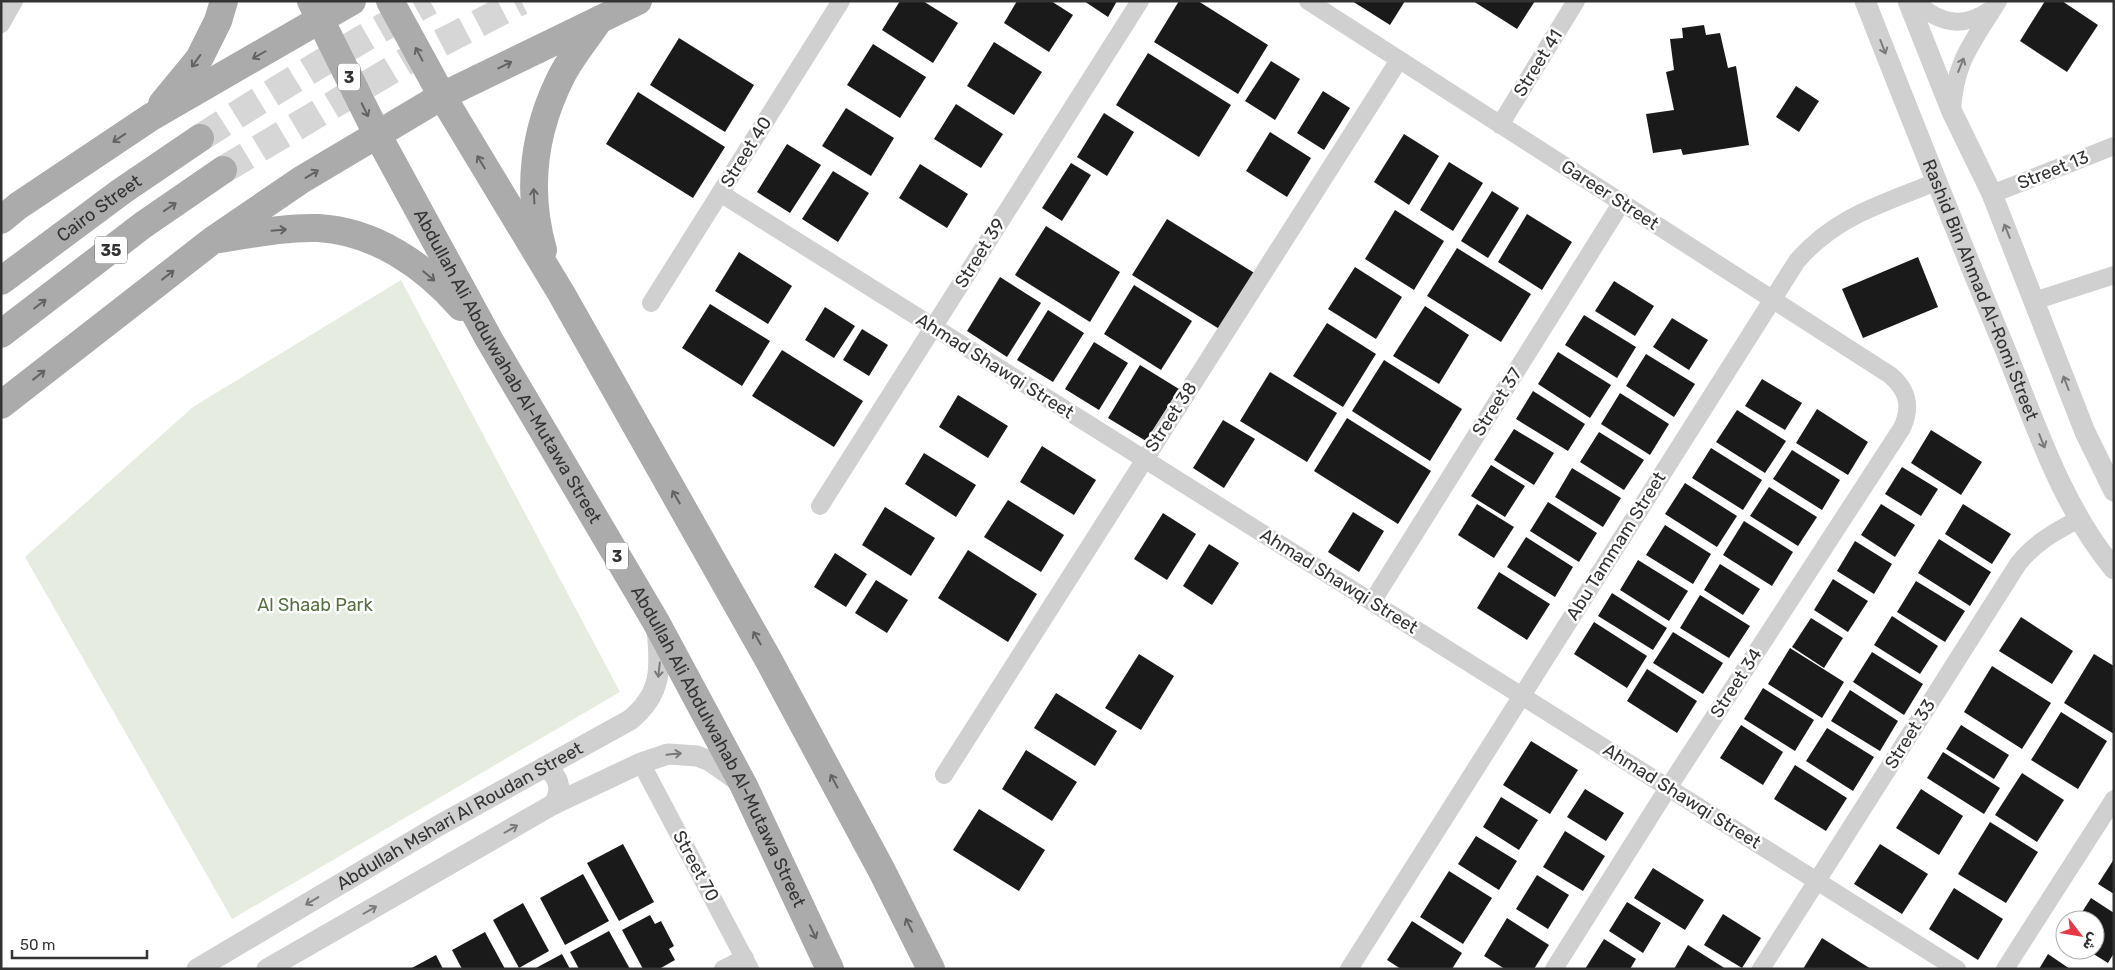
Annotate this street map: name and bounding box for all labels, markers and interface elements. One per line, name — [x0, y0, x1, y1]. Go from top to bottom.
street label: Street 41 — [1509, 25, 1567, 101]
one-way arrow — [1879, 39, 1888, 54]
one-way arrow — [413, 47, 423, 61]
one-way arrow — [251, 50, 266, 60]
one-way arrow — [191, 54, 202, 67]
one-way arrow — [1957, 58, 1966, 73]
one-way arrow — [497, 60, 512, 70]
road number: 3 — [338, 64, 360, 90]
one-way arrow — [360, 103, 370, 118]
street label: Street 40 — [716, 113, 776, 191]
one-way arrow — [113, 134, 127, 144]
street label: Street 13 — [2014, 146, 2092, 194]
one-way arrow — [476, 155, 486, 169]
street label: Gareer Street — [1557, 155, 1663, 235]
street label: Rashid Bin Ahmad Al-Romi Street — [1918, 156, 2043, 424]
one-way arrow — [304, 169, 318, 179]
street label: Cairo Street — [52, 170, 146, 247]
one-way arrow — [530, 189, 539, 205]
one-way arrow — [162, 202, 176, 212]
street label: Abdullah Ali Abdulwahab Al-Mutawa Street — [409, 205, 606, 527]
street label: Street 39 — [950, 214, 1010, 292]
one-way arrow — [2001, 224, 2010, 239]
one-way arrow — [270, 226, 286, 235]
road number: 35 — [95, 236, 127, 264]
one-way arrow — [161, 270, 174, 281]
one-way arrow — [423, 270, 436, 281]
one-way arrow — [33, 299, 47, 309]
street label: Ahmad Shawqi Street — [912, 308, 1078, 424]
street label: Street 37 — [1467, 364, 1527, 440]
one-way arrow — [33, 369, 46, 380]
one-way arrow — [2061, 376, 2070, 391]
street label: Street 38 — [1140, 378, 1202, 456]
one-way arrow — [2038, 433, 2048, 448]
street label: Abu Tammam Street — [1561, 468, 1671, 624]
one-way arrow — [671, 490, 680, 505]
street label: Ahmad Shawqi Street — [1256, 523, 1422, 639]
road number: 3 — [606, 542, 628, 570]
street label: Abdullah Ali Abdulwahab Al-Mutawa Street — [626, 582, 810, 911]
park label: Al Shaab Park — [257, 594, 373, 616]
one-way arrow — [751, 631, 761, 646]
street label: Street 34 — [1705, 644, 1767, 722]
one-way arrow — [654, 662, 664, 678]
street label: Street 33 — [1880, 695, 1940, 773]
street label: Abdullah Mshari Al Roudan Street — [333, 737, 587, 895]
street label: Ahmad Shawqi Street — [1599, 738, 1765, 854]
one-way arrow — [665, 750, 681, 759]
one-way arrow — [829, 774, 838, 789]
one-way arrow — [503, 824, 518, 834]
street label: Street 70 — [668, 827, 724, 905]
one-way arrow — [305, 896, 319, 906]
one-way arrow — [362, 904, 376, 914]
north arrow — [2055, 910, 2105, 960]
one-way arrow — [904, 918, 913, 933]
one-way arrow — [809, 924, 818, 939]
scale bar — [12, 928, 148, 960]
text: ش — [2079, 929, 2103, 954]
text: 50 m — [20, 936, 55, 954]

